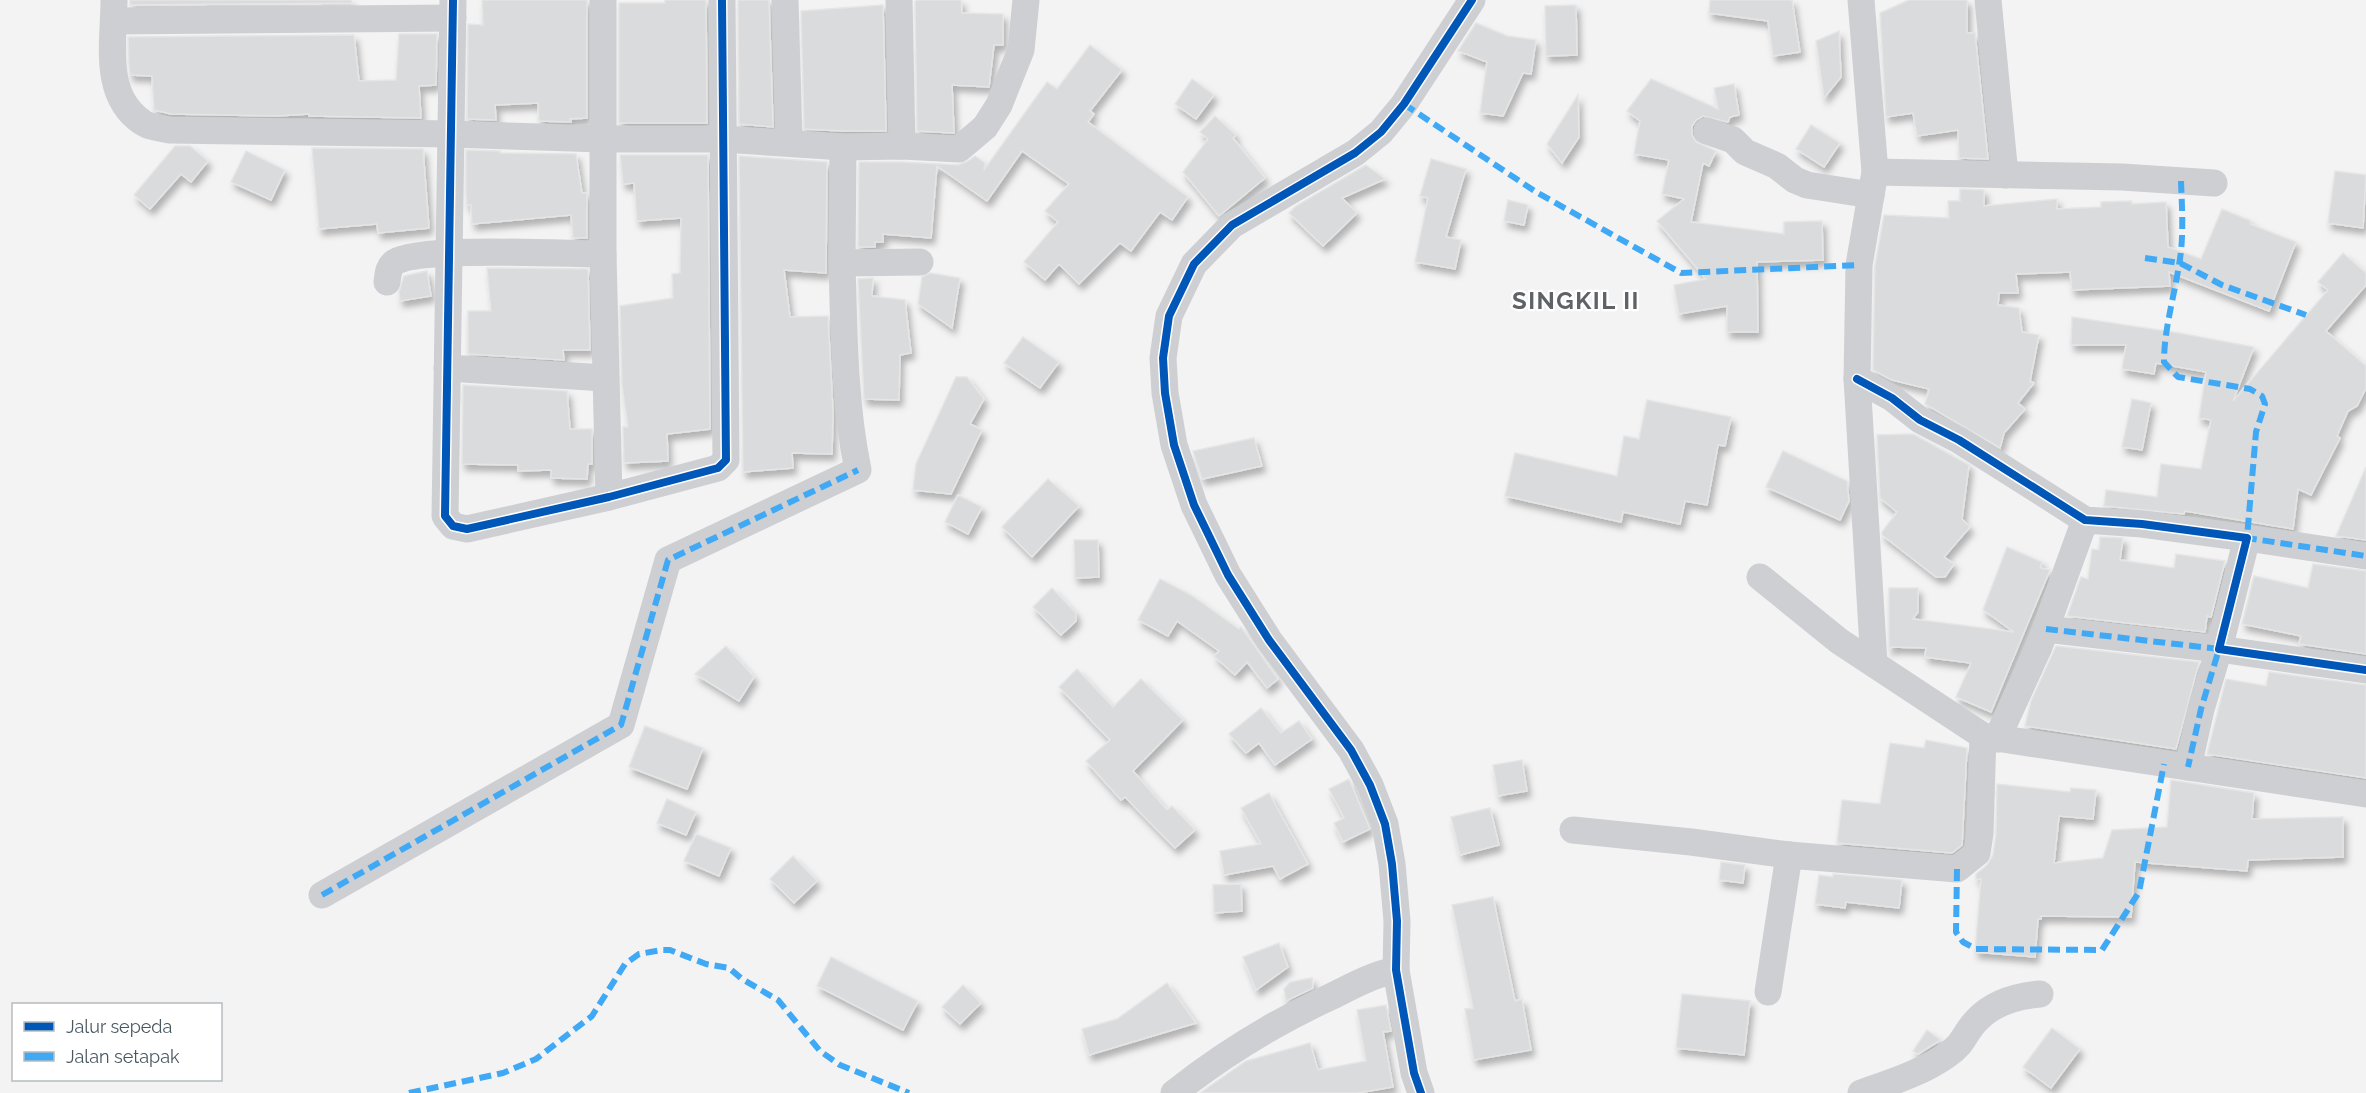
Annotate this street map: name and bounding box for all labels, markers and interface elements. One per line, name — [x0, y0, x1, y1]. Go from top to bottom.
district label: SINGKIL II — [1512, 286, 1640, 315]
legend — [12, 1003, 222, 1081]
text: Jalur sepeda — [66, 1016, 172, 1037]
text: Jalan setapak — [66, 1046, 180, 1067]

